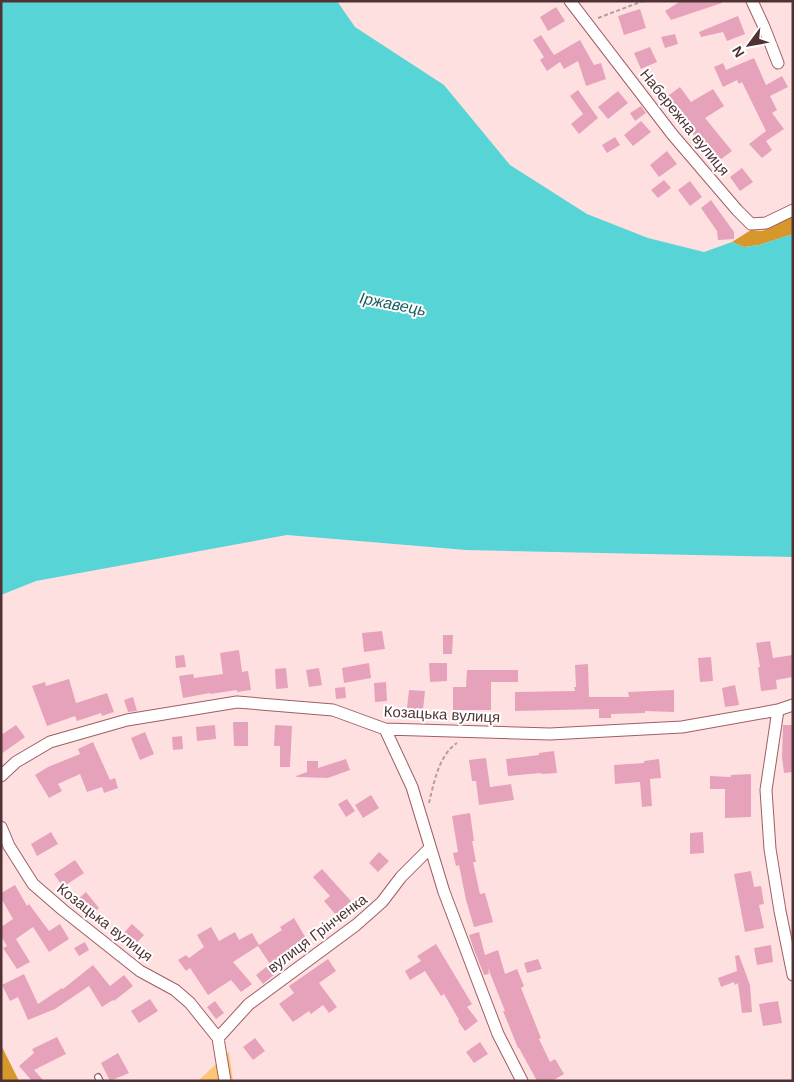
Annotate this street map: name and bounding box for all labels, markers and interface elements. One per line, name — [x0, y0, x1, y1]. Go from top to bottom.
north arrow — [724, 20, 774, 70]
text: N — [729, 43, 747, 60]
street label: Набережна вулиця — [637, 65, 733, 179]
water label: Іржавець — [358, 289, 428, 319]
street label: Козацька вулиця — [383, 702, 501, 726]
street label: Козацька вулиця — [54, 879, 156, 965]
street label: вулиця Грінченка — [264, 890, 370, 976]

